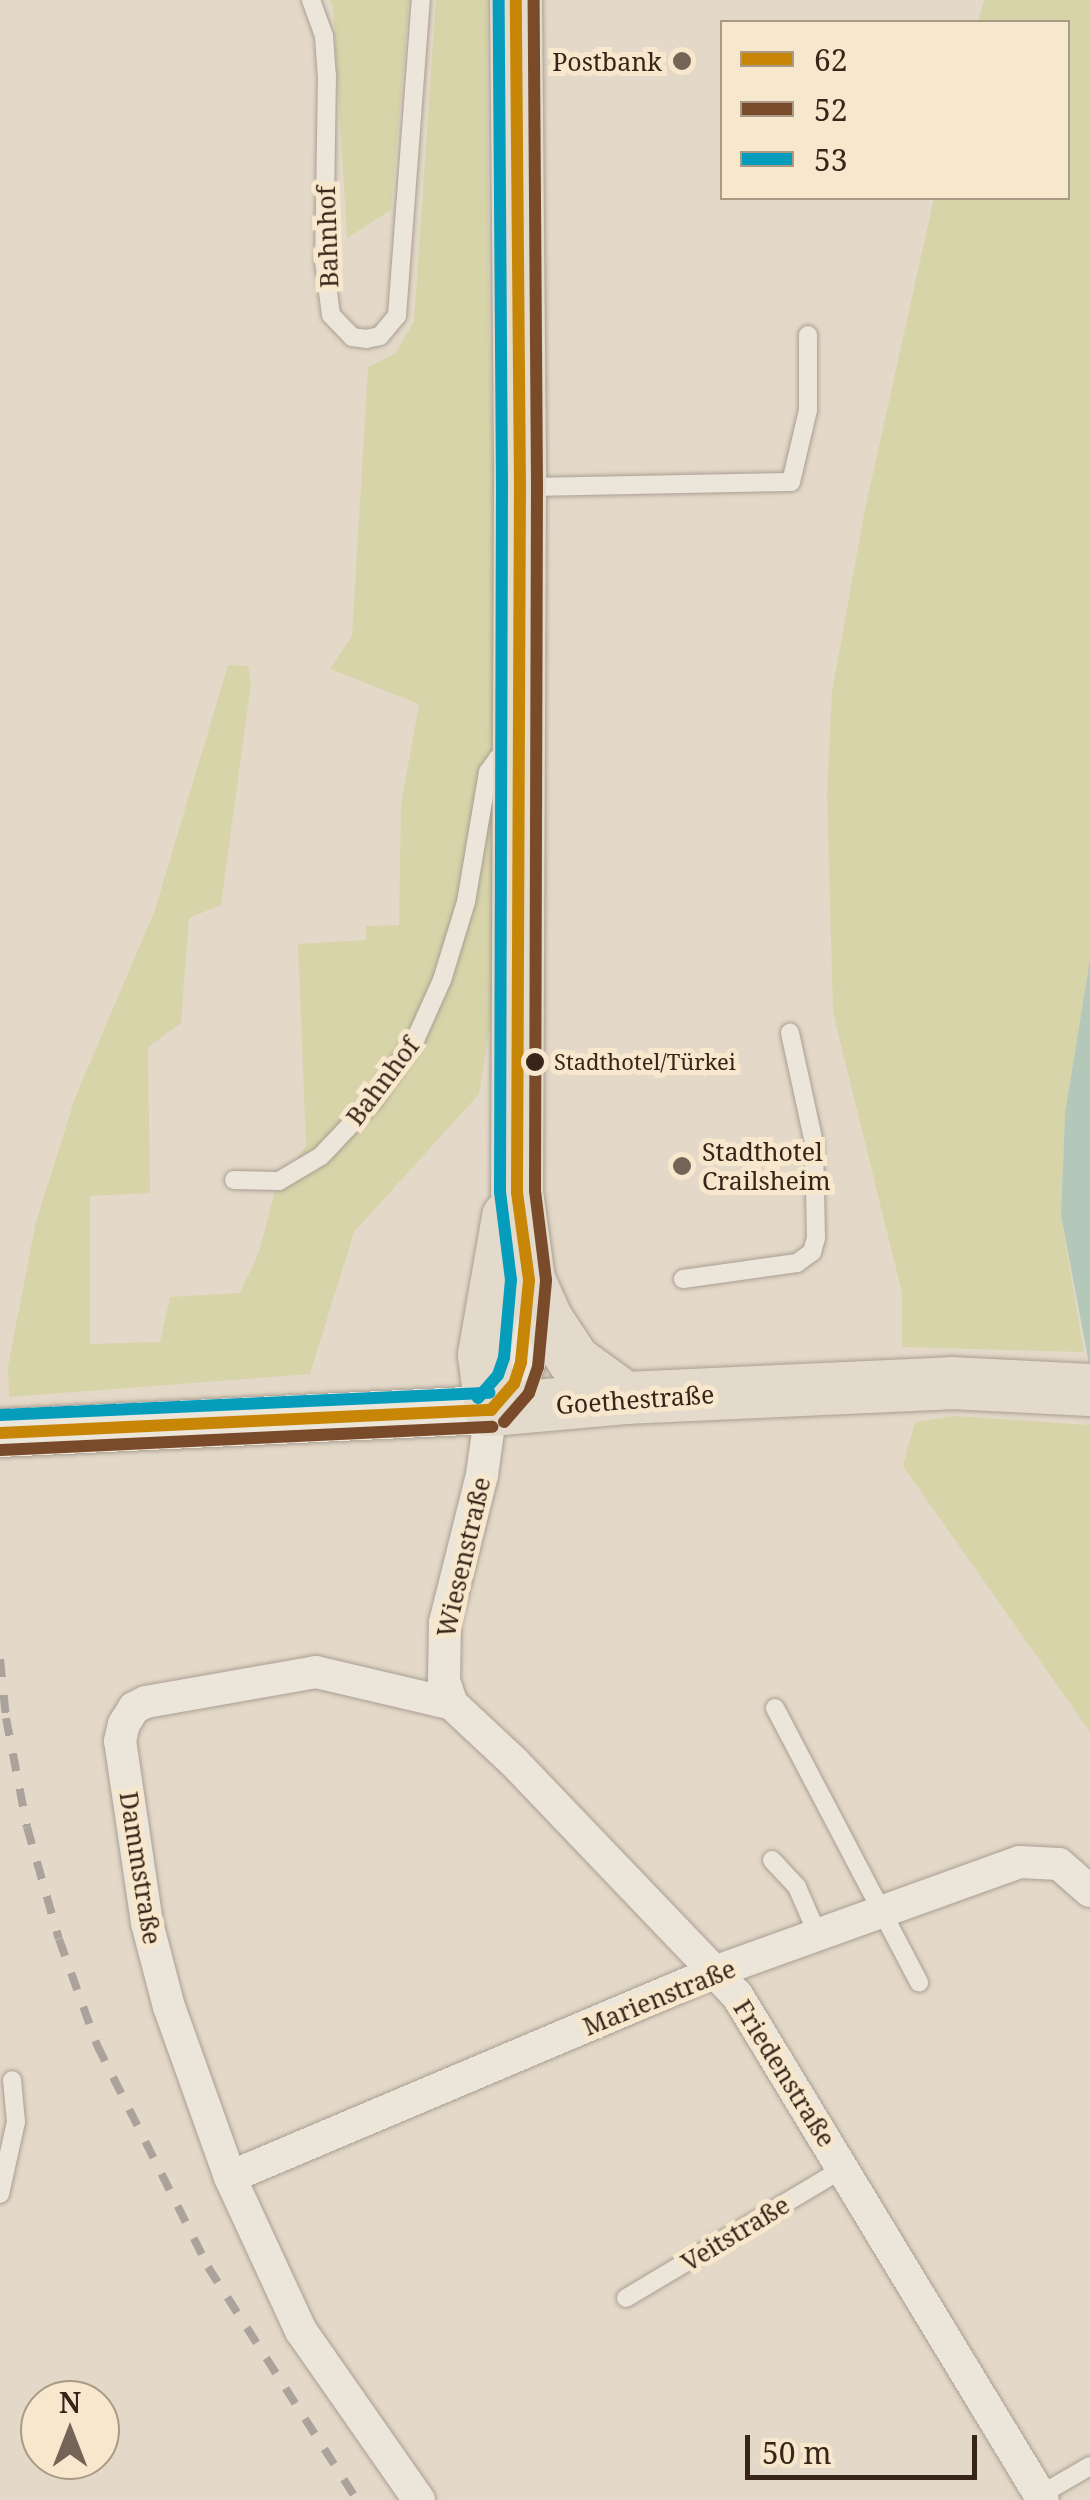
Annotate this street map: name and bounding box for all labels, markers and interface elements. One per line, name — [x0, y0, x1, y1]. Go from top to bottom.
legend — [720, 20, 1070, 200]
text: 62 — [814, 39, 848, 80]
place label: Postbank — [552, 46, 662, 76]
marker: Postbank — [671, 50, 693, 72]
text: 52 — [814, 89, 848, 130]
text: 53 — [814, 139, 848, 180]
street label: Bahnhof — [310, 186, 344, 288]
street label: Bahnhof — [339, 1031, 425, 1131]
place label: Stadthotel/Türkei — [554, 1049, 736, 1075]
marker: Stadthotel/Türkei — [525, 1052, 545, 1072]
place label: Stadthotel Crailsheim — [702, 1137, 831, 1196]
marker: Stadthotel Crailsheim — [671, 1155, 693, 1177]
street label: Goethestraße — [555, 1379, 715, 1419]
street label: Wiesenstraße — [430, 1474, 496, 1640]
street label: Dammstraße — [114, 1789, 168, 1947]
street label: Marienstraße — [578, 1953, 740, 2041]
street label: Friedenstraße — [728, 1994, 842, 2152]
street label: Veitstraße — [676, 2189, 794, 2277]
north arrow — [20, 2380, 120, 2480]
text: N — [59, 2383, 81, 2421]
scale bar — [750, 2415, 982, 2477]
text: 50 m — [762, 2432, 832, 2473]

